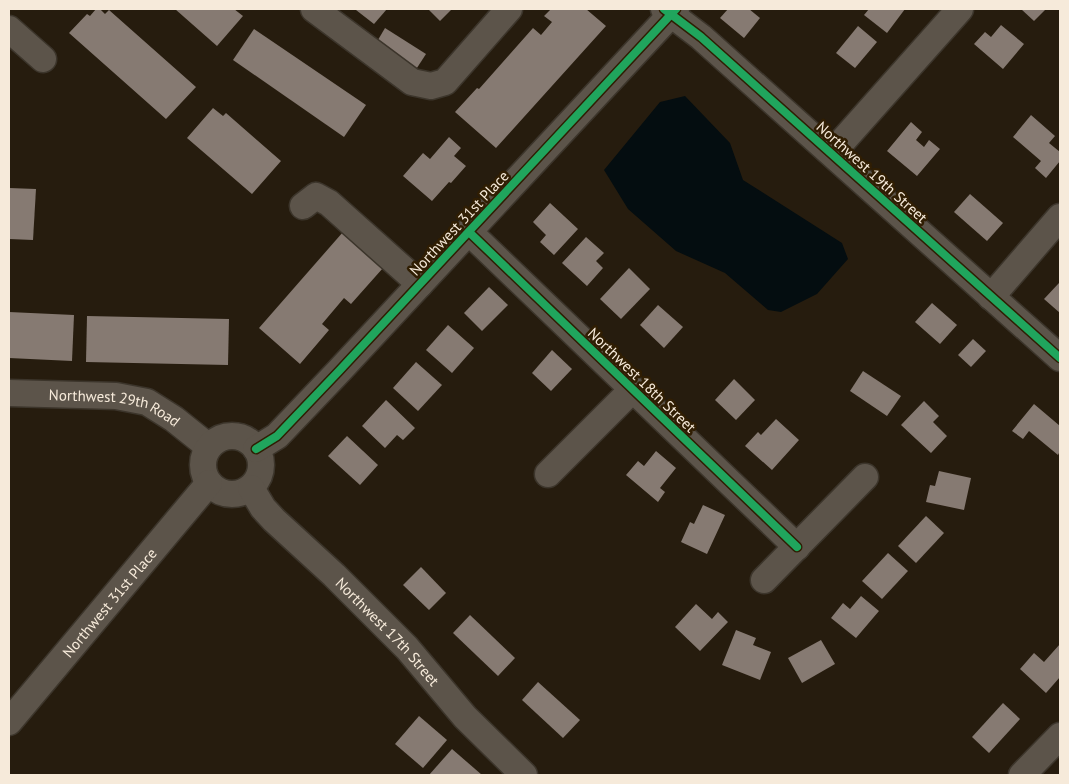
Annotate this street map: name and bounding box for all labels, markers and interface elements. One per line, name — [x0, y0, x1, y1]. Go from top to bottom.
street label: Northwest 19th Street — [813, 117, 931, 227]
street label: Northwest 31st Place — [405, 166, 513, 280]
street label: Northwest 18th Street — [584, 324, 700, 436]
street label: Northwest 29th Road — [48, 385, 184, 430]
street label: Northwest 31st Place — [58, 544, 160, 661]
street label: Northwest 17th Street — [332, 573, 444, 689]

